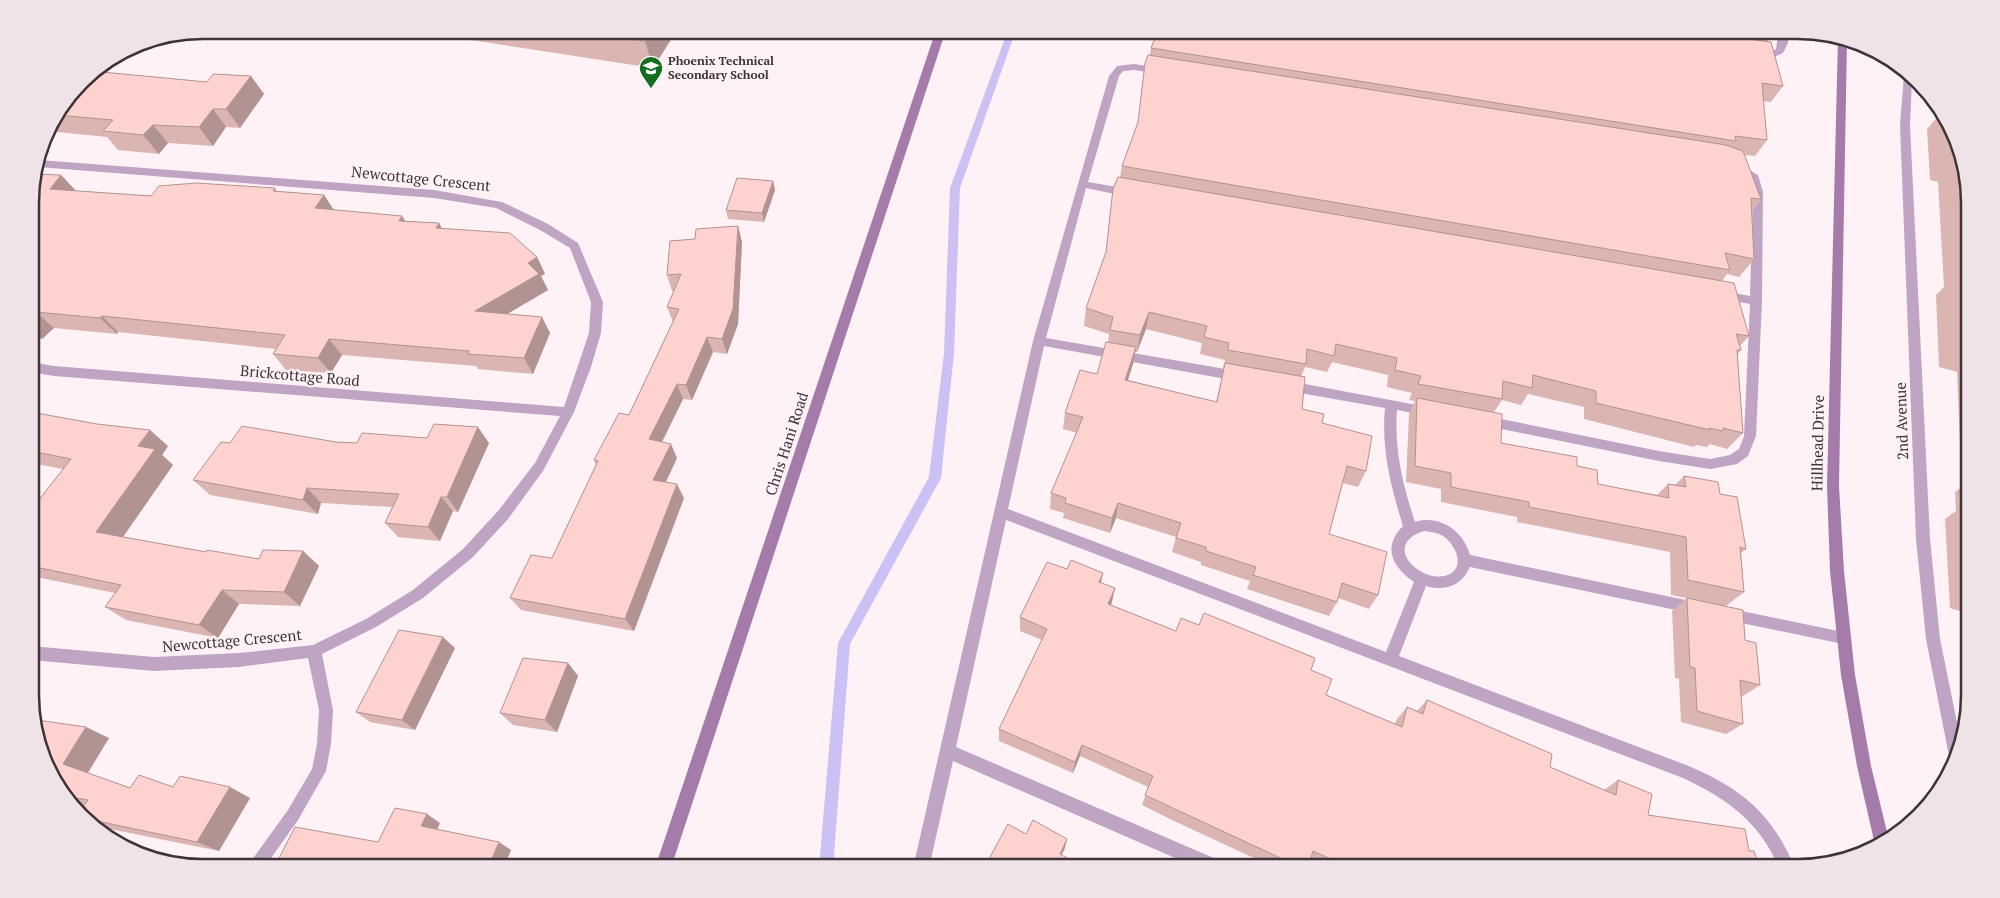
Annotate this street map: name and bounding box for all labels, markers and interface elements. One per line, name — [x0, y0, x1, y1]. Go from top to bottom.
place label: Phoenix Technical Secondary School — [668, 53, 774, 82]
school or university icon: Phoenix Technical Secondary School — [638, 55, 664, 89]
street label: Newcottage Crescent — [350, 161, 492, 195]
street label: Brickcottage Road — [239, 360, 361, 390]
street label: 2nd Avenue — [1890, 382, 1912, 460]
street label: Chris Hani Road — [760, 389, 812, 498]
street label: Hillhead Drive — [1806, 395, 1828, 491]
street label: Newcottage Crescent — [161, 624, 303, 656]

